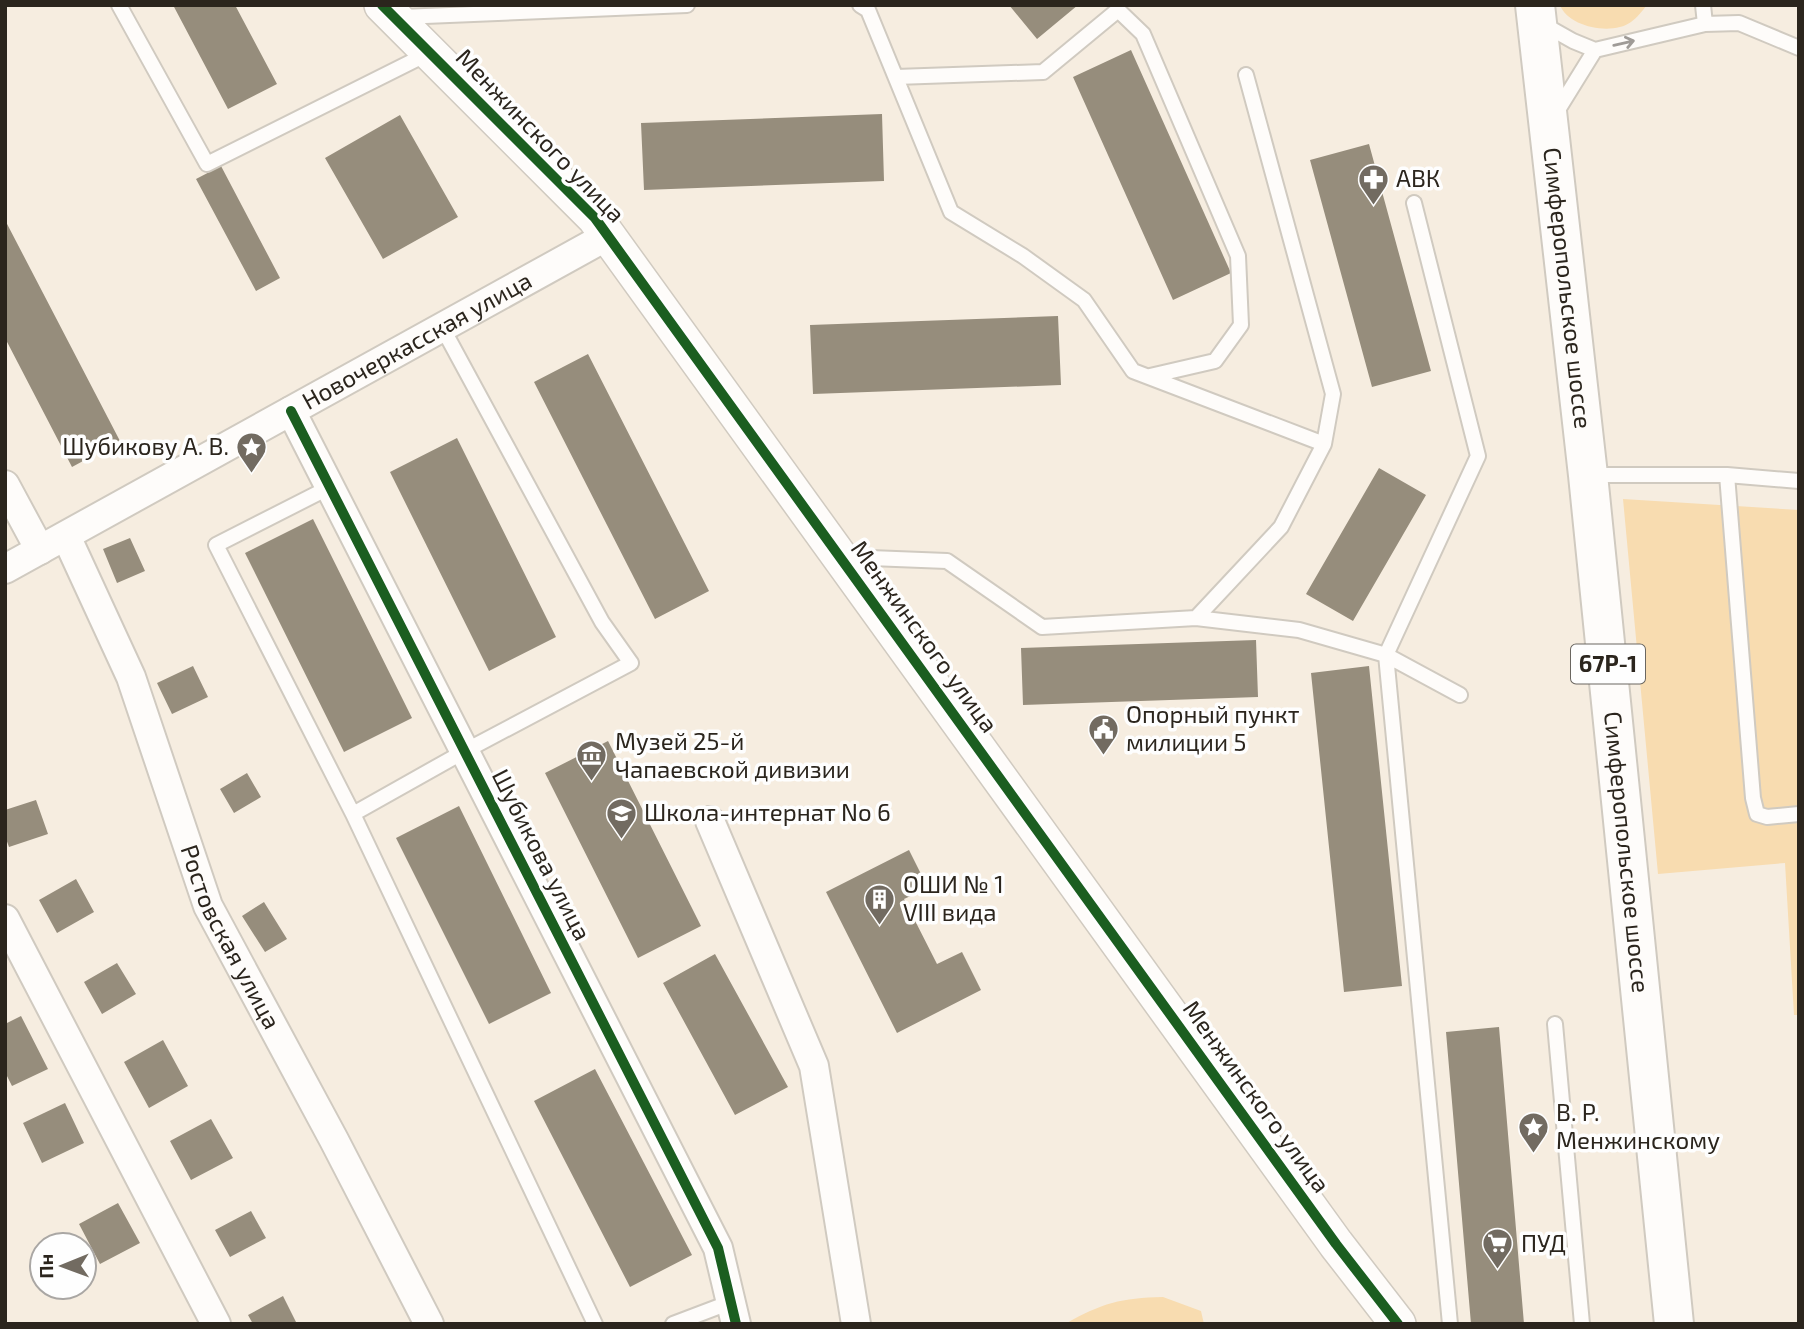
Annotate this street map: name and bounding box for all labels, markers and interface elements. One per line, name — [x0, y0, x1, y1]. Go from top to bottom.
one-way arrow — [1612, 36, 1635, 49]
street label: Менжинского улица — [450, 42, 631, 229]
street label: Симферопольское шоссе — [1538, 146, 1599, 430]
pharmacy icon: АВК — [1356, 162, 1390, 206]
place label: АВК — [1396, 163, 1440, 192]
street label: Новочеркасская улица — [297, 265, 536, 415]
place icon: Шубикову А. В. — [235, 430, 269, 474]
place label: Шубикову А. В. — [62, 431, 229, 461]
street label: Менжинского улица — [845, 534, 1005, 738]
road number: 67Р-1 — [1571, 644, 1645, 684]
place label: Опорный пункт милиции 5 — [1126, 699, 1300, 756]
street label: Симферопольское шоссе — [1599, 710, 1656, 994]
public building icon: Опорный пункт милиции 5 — [1086, 712, 1120, 756]
place label: Музей 25-й Чапаевской дивизии — [615, 726, 850, 783]
museum icon: Музей 25-й Чапаевской дивизии — [575, 739, 609, 783]
street label: Шубикова улица — [486, 764, 598, 945]
school or university icon: Школа-интернат No 6 — [604, 796, 638, 840]
place label: Школа-интернат No 6 — [644, 797, 891, 826]
street label: Ростовская улица — [175, 841, 287, 1034]
place label: ОШИ № 1 VIII вида — [903, 869, 1004, 926]
building icon: ОШИ № 1 VIII вида — [863, 882, 897, 926]
street label: Менжинского улица — [1177, 994, 1337, 1198]
place label: В. Р. Менжинскому — [1556, 1097, 1720, 1155]
place icon: В. Р. Менжинскому — [1516, 1110, 1550, 1154]
supermarket icon: ПУД — [1481, 1227, 1515, 1271]
place label: ПУД — [1521, 1228, 1566, 1257]
north arrow — [28, 1231, 98, 1301]
text: Пн — [34, 1254, 57, 1279]

